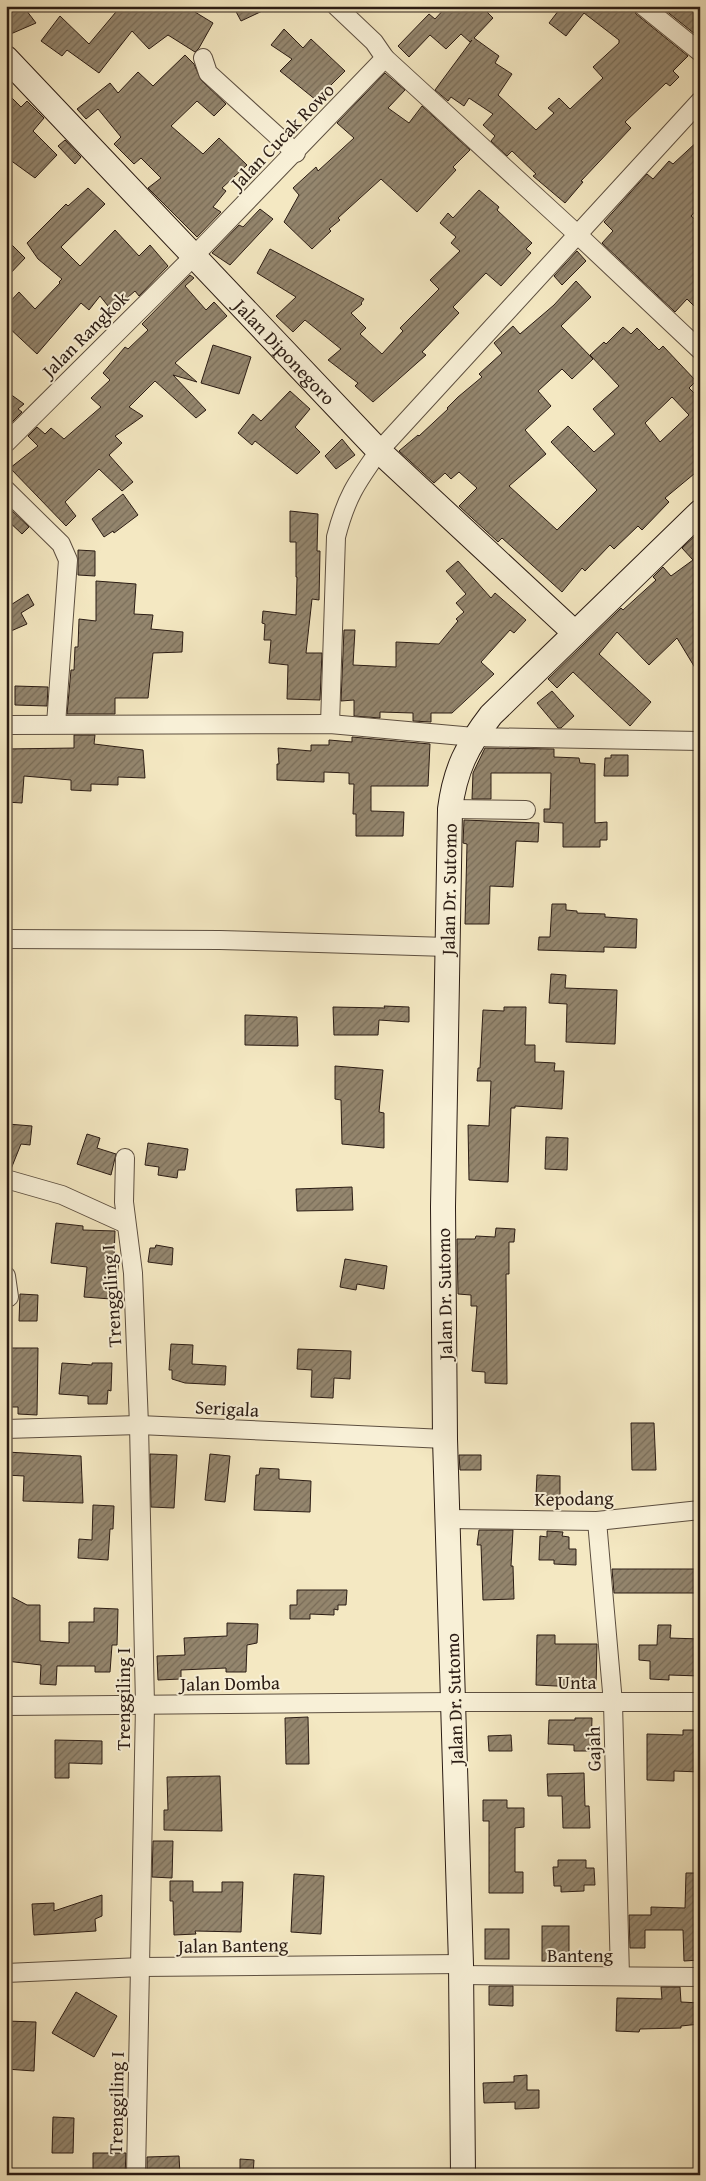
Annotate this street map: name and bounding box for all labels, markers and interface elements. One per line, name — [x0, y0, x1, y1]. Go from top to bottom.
street label: Jalan Cucak Rowo — [222, 76, 340, 197]
street label: Jalan Rangkok — [34, 284, 135, 385]
street label: Jalan Diponegoro — [226, 291, 342, 411]
street label: Jalan Dr. Sutomo — [433, 823, 464, 958]
street label: Jalan Dr. Sutomo — [429, 1228, 459, 1362]
street label: Trenggiling I — [93, 1244, 129, 1348]
street label: Serigala — [194, 1392, 260, 1424]
street label: Kepodang — [534, 1483, 614, 1513]
street label: Jalan Dr. Sutomo — [438, 1633, 470, 1767]
street label: Trenggiling I — [109, 1647, 137, 1750]
street label: Jalan Domba — [178, 1668, 280, 1698]
street label: Unta — [558, 1668, 596, 1696]
street label: Gajah — [579, 1726, 607, 1772]
street label: Jalan Banteng — [176, 1930, 289, 1960]
street label: Banteng — [547, 1941, 614, 1969]
street label: Trenggiling I — [101, 2051, 131, 2155]

